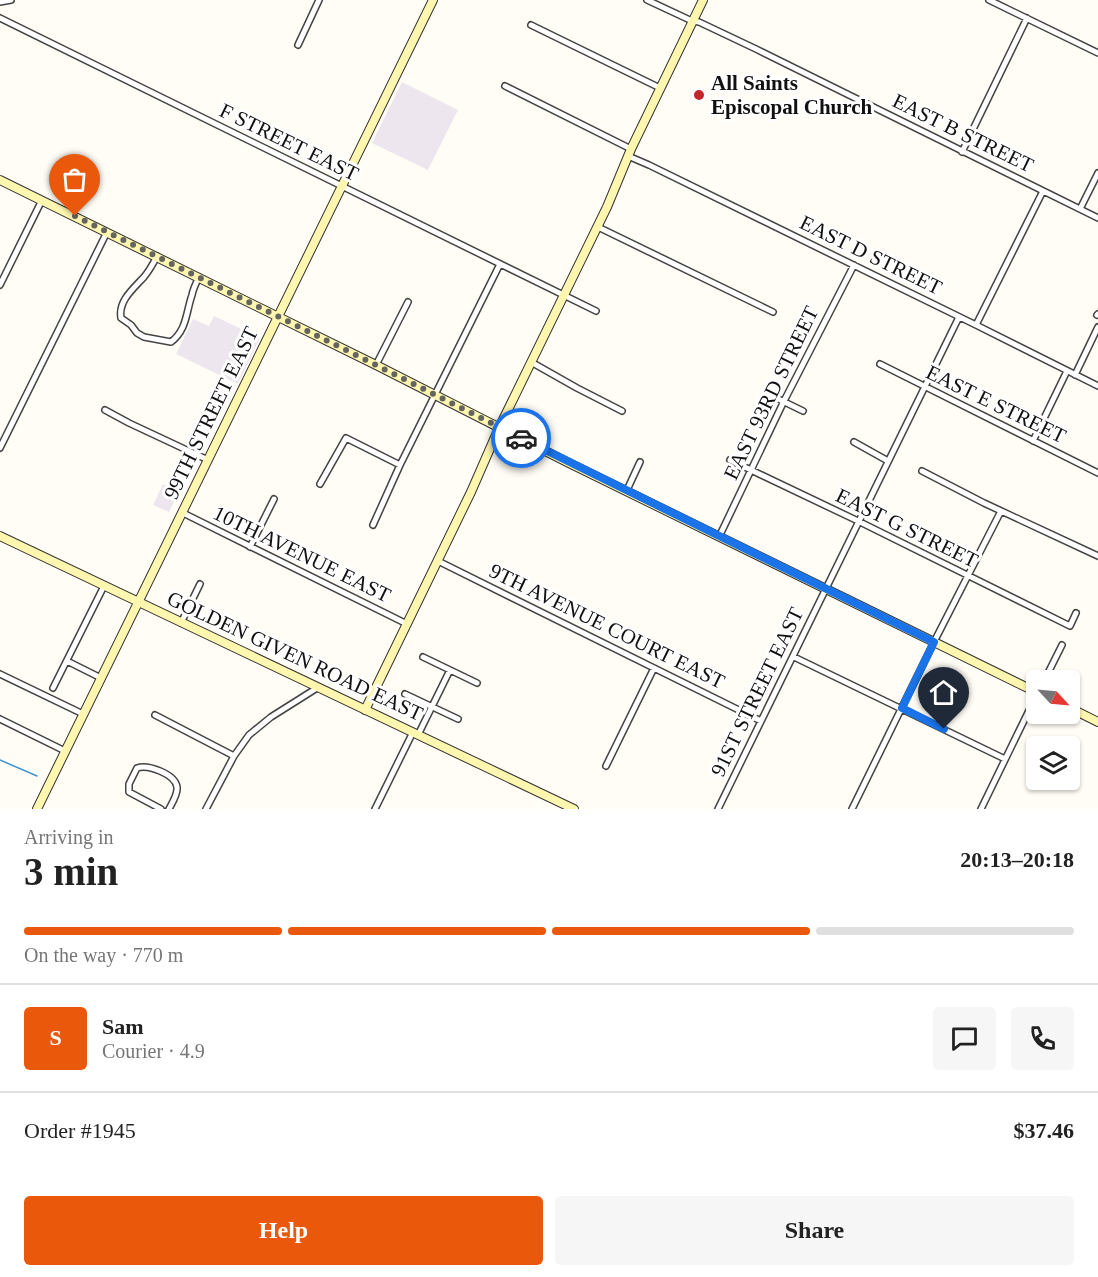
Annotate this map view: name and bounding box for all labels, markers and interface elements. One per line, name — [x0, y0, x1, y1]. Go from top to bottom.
place label: All Saints Episcopal Church — [711, 71, 873, 119]
marker: All Saints Episcopal Church — [692, 88, 706, 102]
street label: EAST B STREET — [889, 89, 1037, 178]
street label: F STREET EAST — [216, 98, 362, 186]
pin — [49, 154, 100, 216]
icon: bag — [58, 163, 91, 196]
street label: EAST D STREET — [796, 210, 946, 300]
street label: EAST 93RD STREET — [719, 302, 823, 484]
street label: 99TH STREET EAST — [159, 323, 263, 503]
street label: EAST E STREET — [922, 360, 1070, 448]
courier — [491, 408, 551, 468]
icon: car — [505, 422, 538, 455]
street label: EAST G STREET — [832, 483, 982, 573]
street label: 10TH AVENUE EAST — [209, 501, 395, 607]
street label: 9TH AVENUE COURT EAST — [485, 559, 729, 694]
street label: GOLDEN GIVEN ROAD EAST — [163, 586, 427, 726]
street label: 91ST STREET EAST — [706, 604, 808, 780]
pin — [918, 667, 969, 729]
north arrow — [1026, 670, 1080, 724]
map controls — [1026, 670, 1080, 790]
icon: home — [927, 676, 960, 709]
button: layers — [1026, 736, 1080, 790]
text: Arriving in — [24, 826, 113, 848]
text: 20:13–20:18 — [960, 847, 1074, 872]
text: 3 min — [24, 850, 118, 893]
text: On the way · 770 m — [24, 944, 183, 966]
button: chat — [933, 1007, 996, 1070]
button: phone — [1011, 1007, 1074, 1070]
text: Sam — [102, 1014, 144, 1039]
text: S — [49, 1025, 62, 1050]
text: Courier · 4.9 — [102, 1040, 205, 1062]
text: Order #1945 — [24, 1118, 136, 1143]
text: $37.46 — [1014, 1118, 1074, 1143]
button: Help — [24, 1196, 543, 1265]
button: Share — [555, 1196, 1074, 1265]

